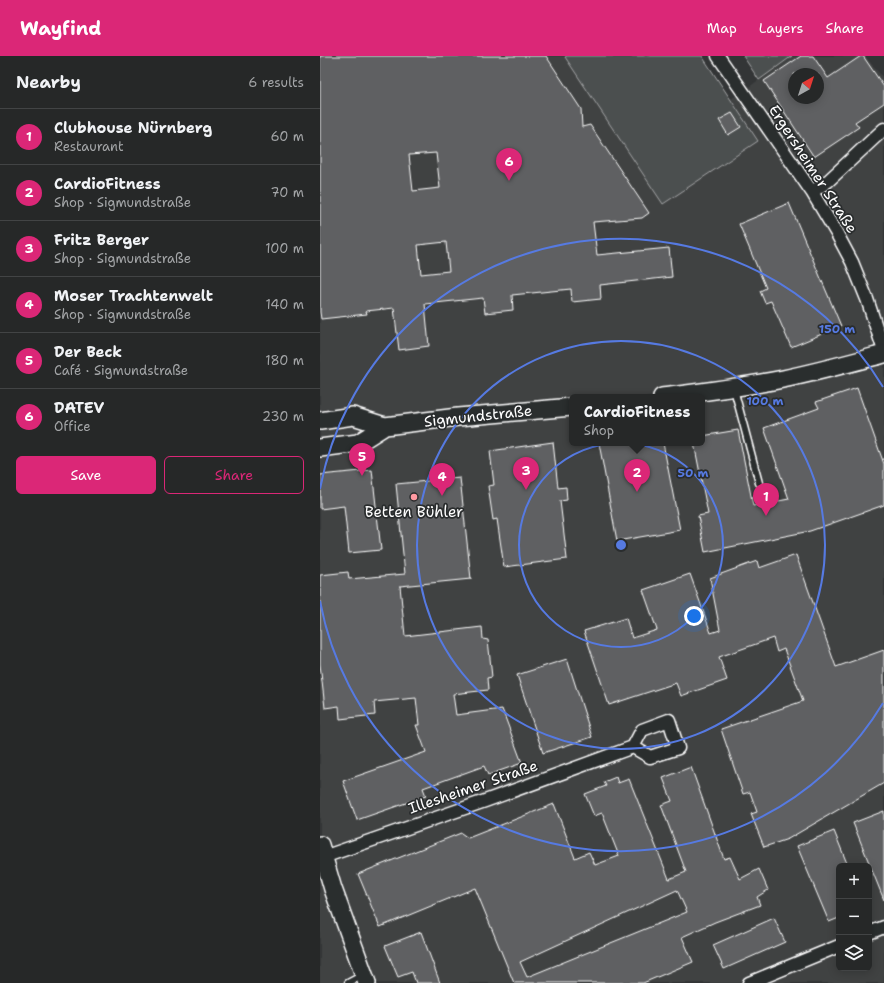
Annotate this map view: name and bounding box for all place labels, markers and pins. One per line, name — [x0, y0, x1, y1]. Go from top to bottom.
pin: 6 — [496, 148, 522, 181]
pin: 5 — [349, 443, 375, 476]
pin: 3 — [513, 457, 539, 490]
pin: 2 — [624, 459, 650, 492]
pin: 4 — [429, 463, 455, 496]
pin: 1 — [753, 483, 779, 516]
marker: Betten Bühler — [409, 492, 419, 502]
place label: Betten Bühler — [365, 502, 463, 522]
centre of rings — [614, 538, 628, 552]

